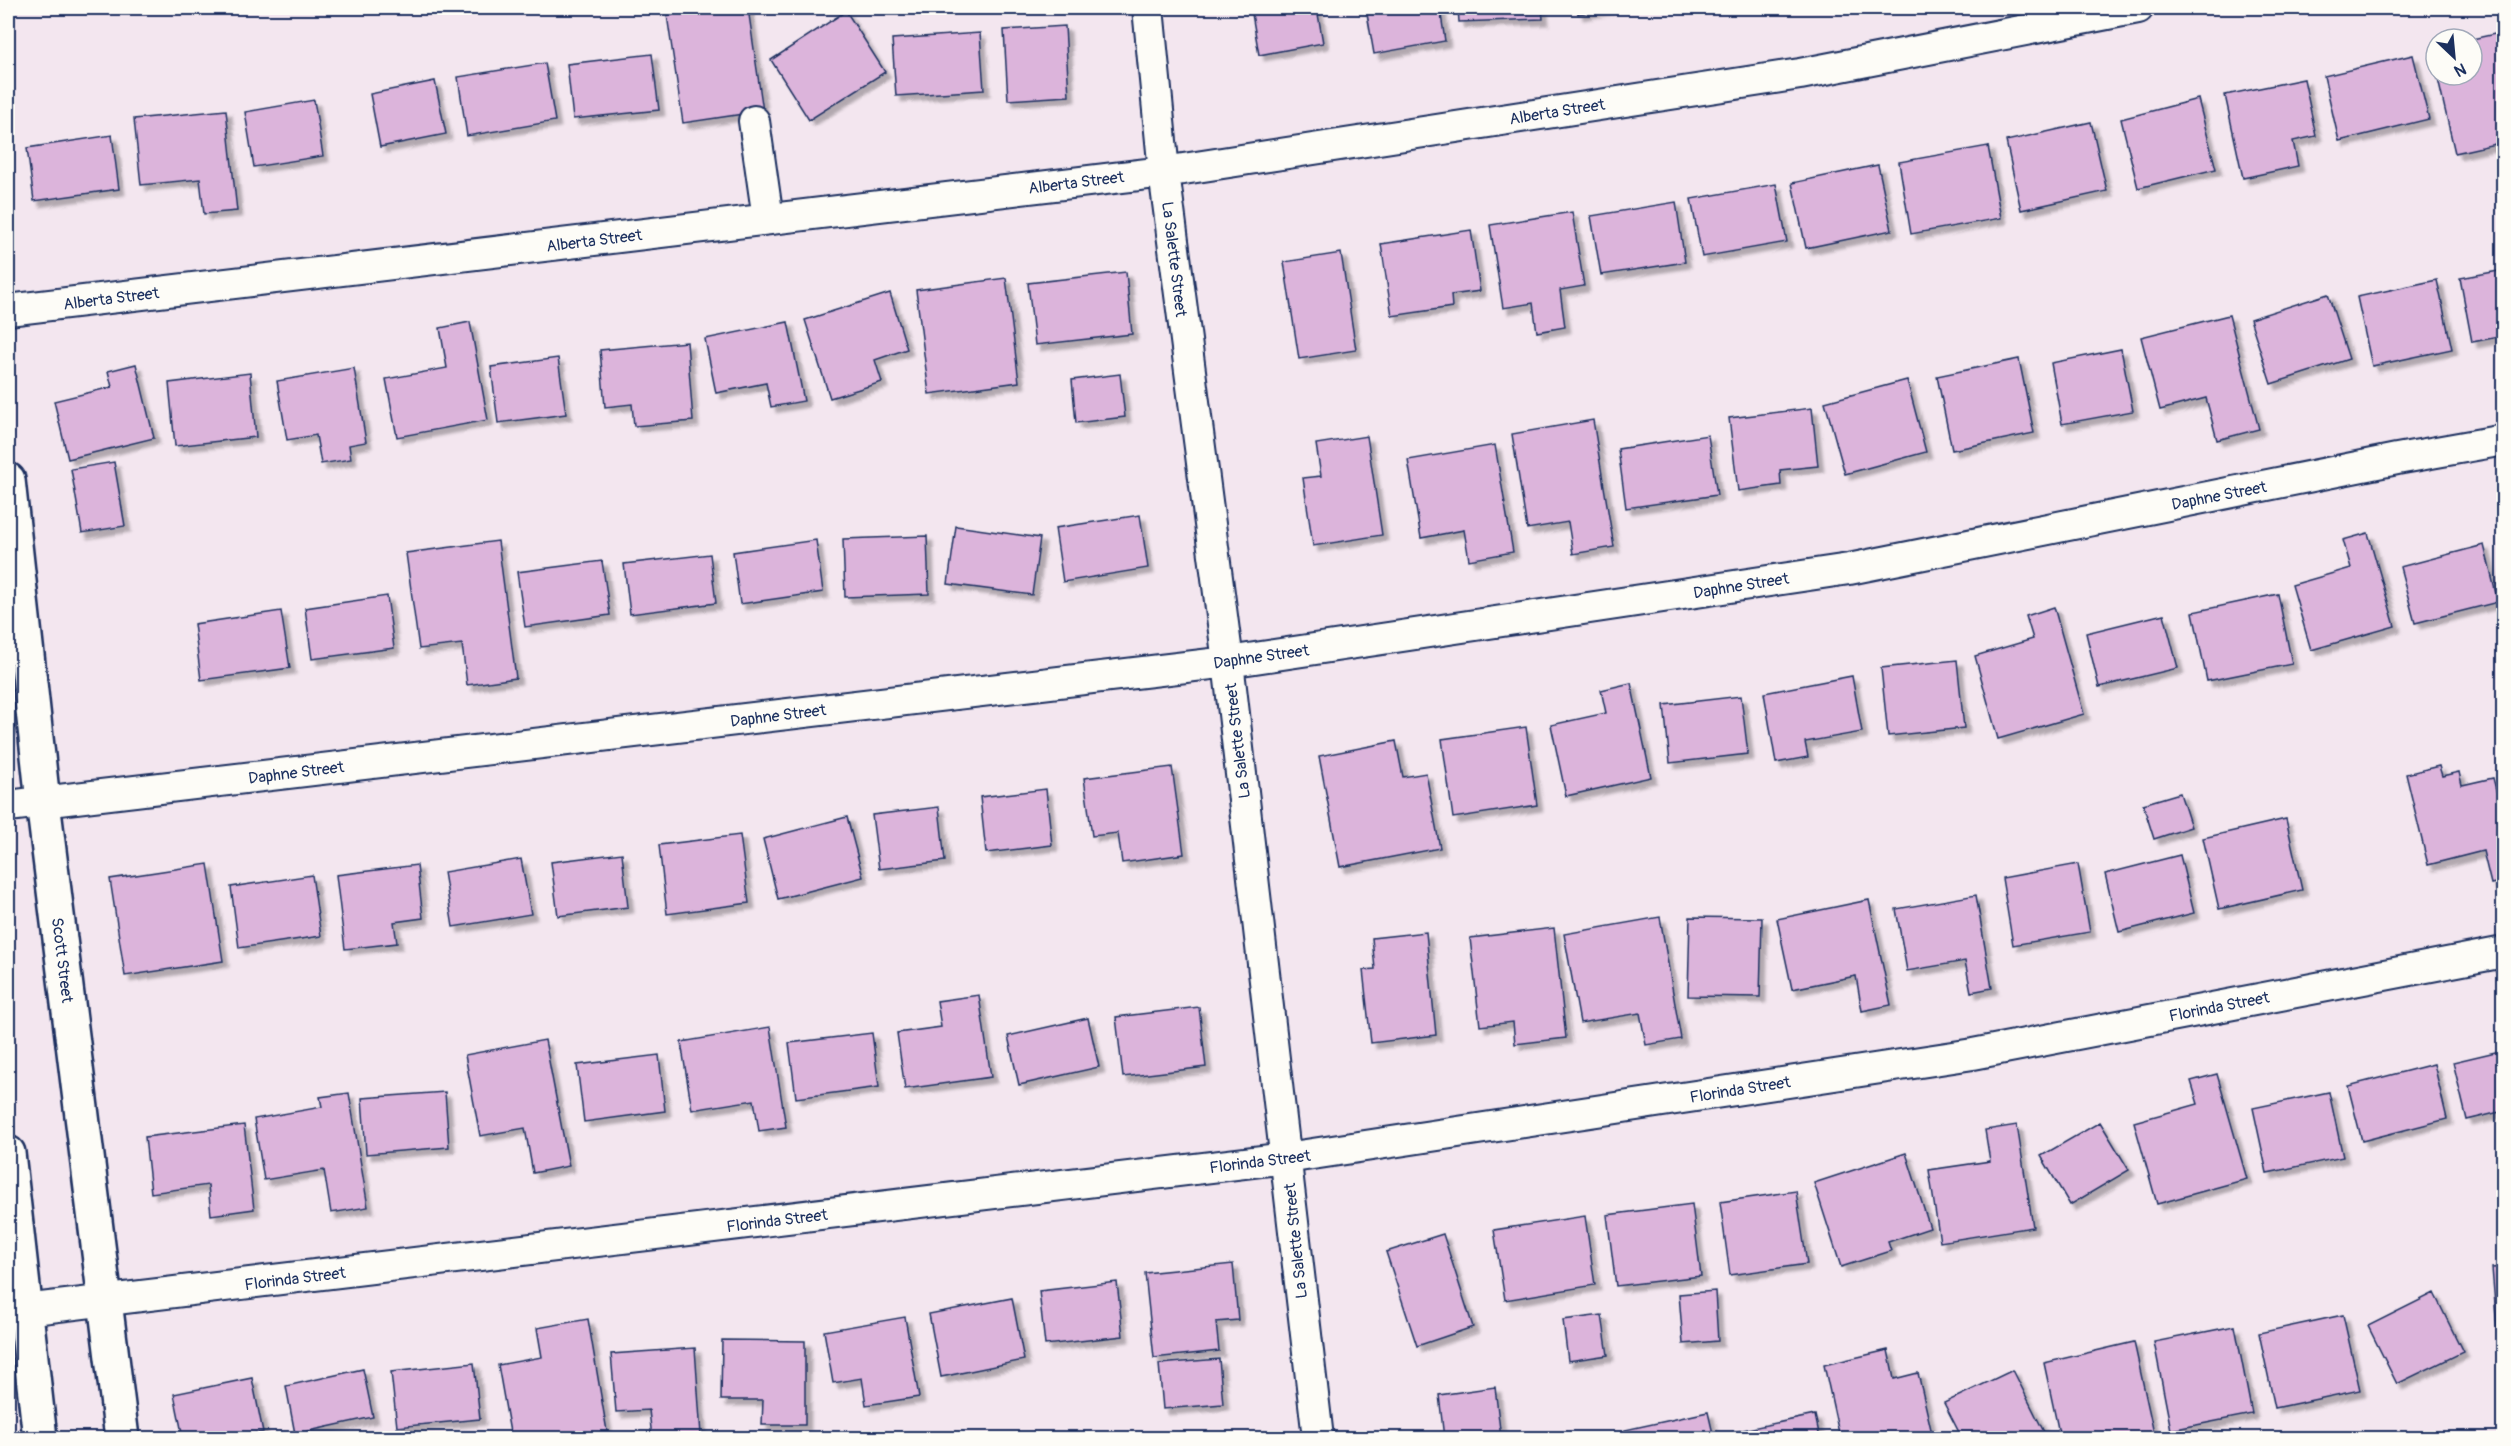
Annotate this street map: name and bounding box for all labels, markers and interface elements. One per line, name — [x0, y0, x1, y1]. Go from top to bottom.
north arrow — [2424, 27, 2484, 87]
text: N — [2451, 58, 2469, 81]
street label: Alberta Street — [1508, 94, 1607, 129]
street label: Alberta Street — [1027, 167, 1126, 199]
street label: La Salette Street — [1157, 200, 1191, 318]
street label: Alberta Street — [545, 225, 644, 257]
street label: Alberta Street — [62, 283, 161, 315]
street label: Daphne Street — [2170, 477, 2269, 515]
street label: Daphne Street — [1692, 568, 1791, 603]
street label: Daphne Street — [1212, 640, 1311, 674]
street label: La Salette Street — [1221, 682, 1255, 800]
street label: Daphne Street — [729, 700, 828, 732]
street label: Daphne Street — [247, 757, 346, 789]
street label: Scott Street — [47, 916, 77, 1004]
street label: Florinda Street — [2167, 987, 2272, 1026]
street label: Florinda Street — [1688, 1072, 1792, 1108]
street label: Florinda Street — [1208, 1146, 1312, 1178]
street label: La Salette Street — [1280, 1182, 1312, 1300]
street label: Florinda Street — [725, 1205, 829, 1237]
street label: Florinda Street — [243, 1263, 347, 1295]

